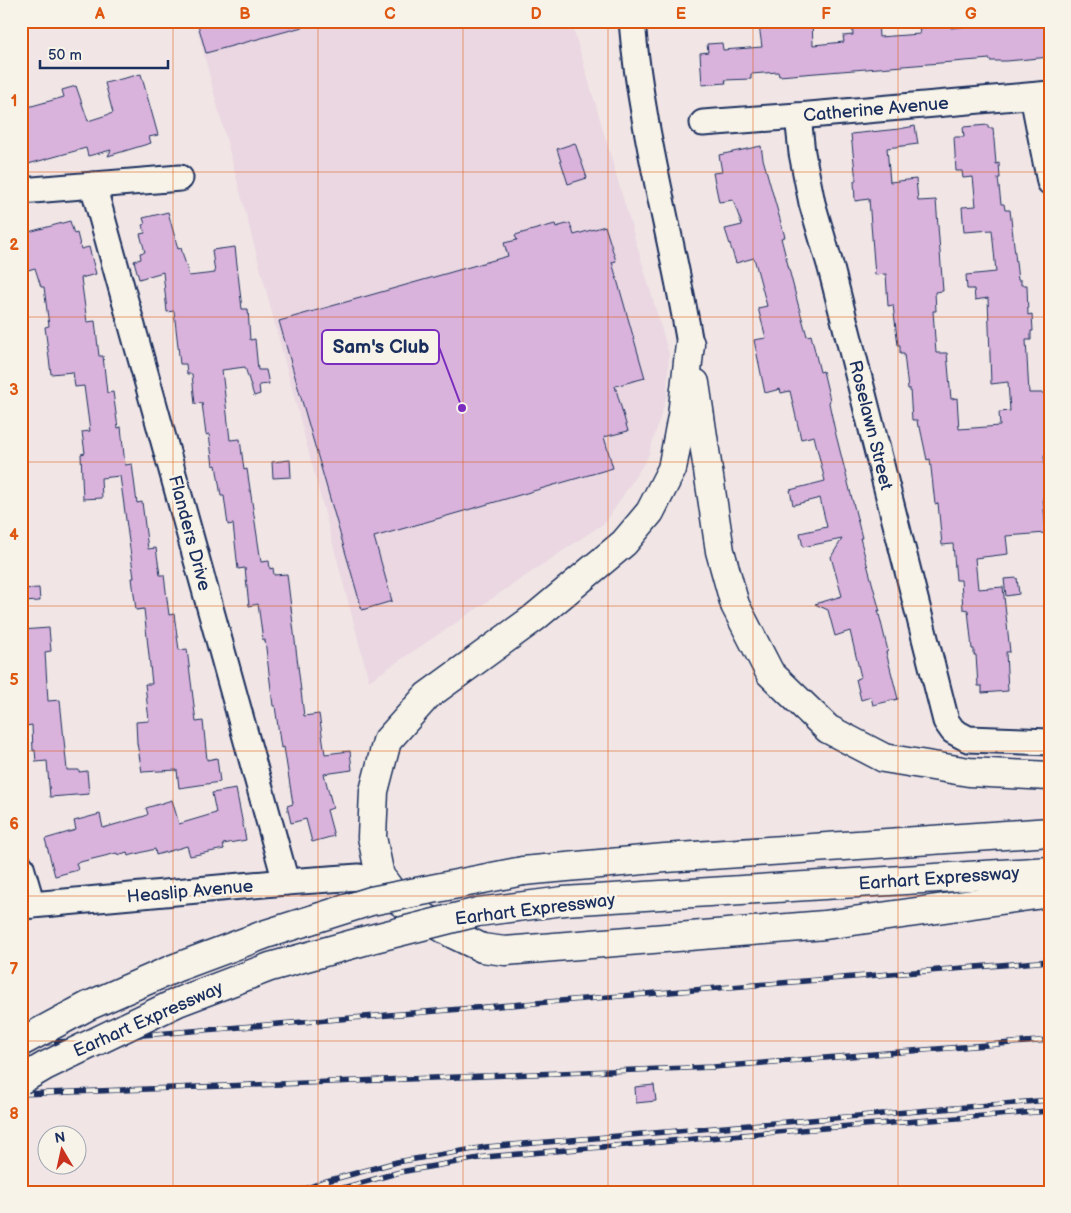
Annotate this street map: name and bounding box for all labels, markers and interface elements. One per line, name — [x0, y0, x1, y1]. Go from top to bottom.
text: A — [94, 5, 105, 24]
text: B — [239, 5, 251, 24]
text: C — [384, 5, 396, 24]
text: D — [530, 5, 542, 24]
text: E — [676, 5, 686, 24]
text: F — [821, 5, 831, 24]
text: G — [965, 5, 977, 24]
scale bar — [40, 38, 168, 70]
text: 50 m — [48, 46, 82, 65]
text: 1 — [11, 92, 17, 111]
street label: Catherine Avenue — [802, 93, 950, 126]
text: 2 — [9, 236, 19, 255]
callout: Sam's Club — [322, 330, 439, 364]
text: Sam's Club — [333, 336, 429, 359]
street label: Roselawn Street — [844, 358, 897, 493]
text: 3 — [9, 381, 19, 400]
street label: Flanders Drive — [164, 473, 215, 593]
text: 4 — [9, 526, 19, 545]
text: 5 — [9, 671, 19, 690]
text: 6 — [9, 815, 19, 834]
street label: Earhart Expressway — [858, 862, 1021, 895]
street label: Heaslip Avenue — [126, 875, 254, 907]
street label: Earhart Expressway — [454, 889, 617, 930]
text: 7 — [10, 960, 19, 979]
street label: Earhart Expressway — [70, 977, 227, 1062]
text: 8 — [9, 1105, 19, 1124]
north arrow — [38, 1126, 88, 1176]
text: N — [54, 1128, 67, 1147]

